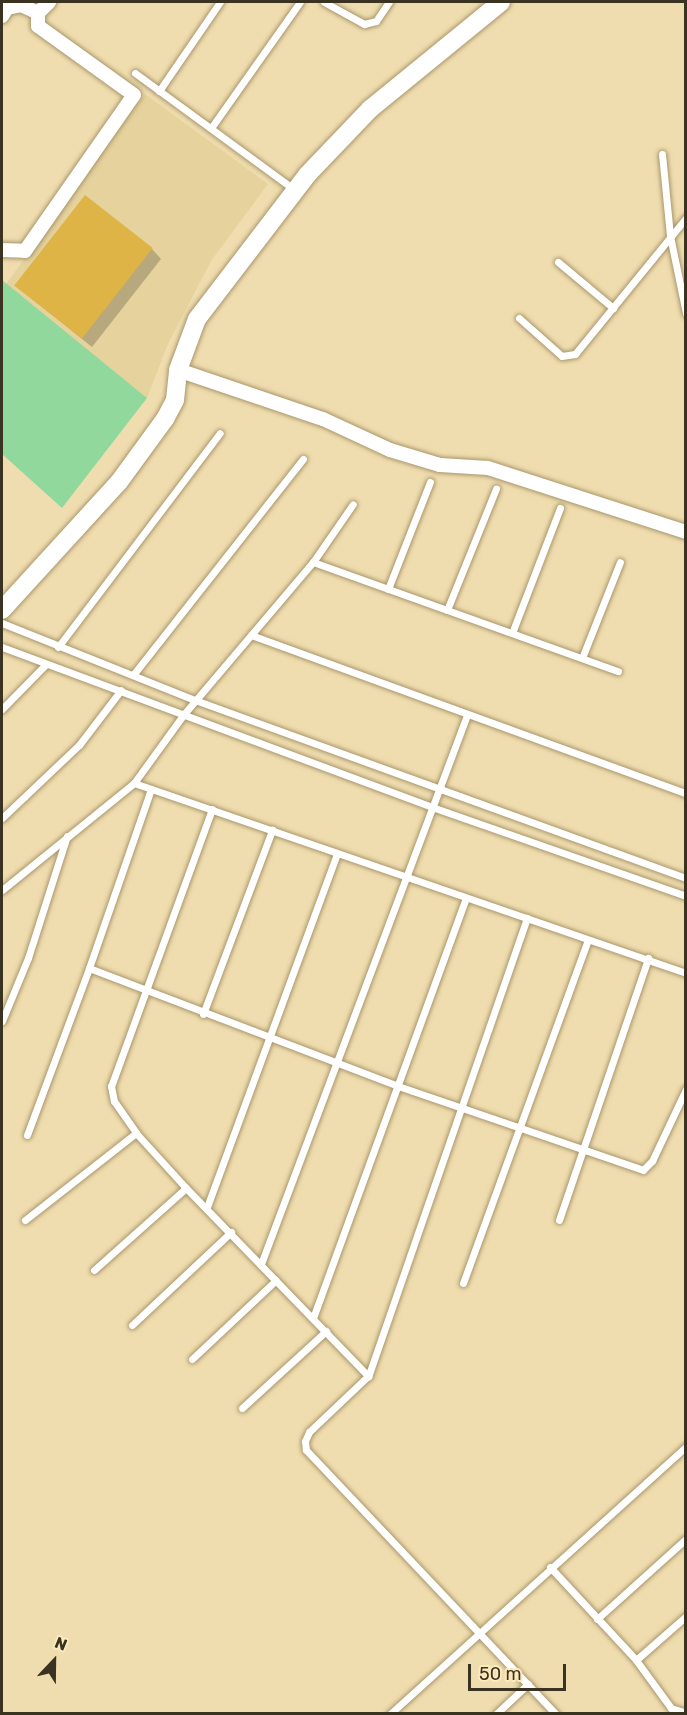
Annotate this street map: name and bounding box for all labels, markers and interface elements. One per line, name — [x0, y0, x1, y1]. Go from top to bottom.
north arrow — [24, 1631, 84, 1691]
text: N — [52, 1633, 70, 1655]
scale bar — [471, 1652, 568, 1690]
text: 50 m — [479, 1663, 522, 1685]

